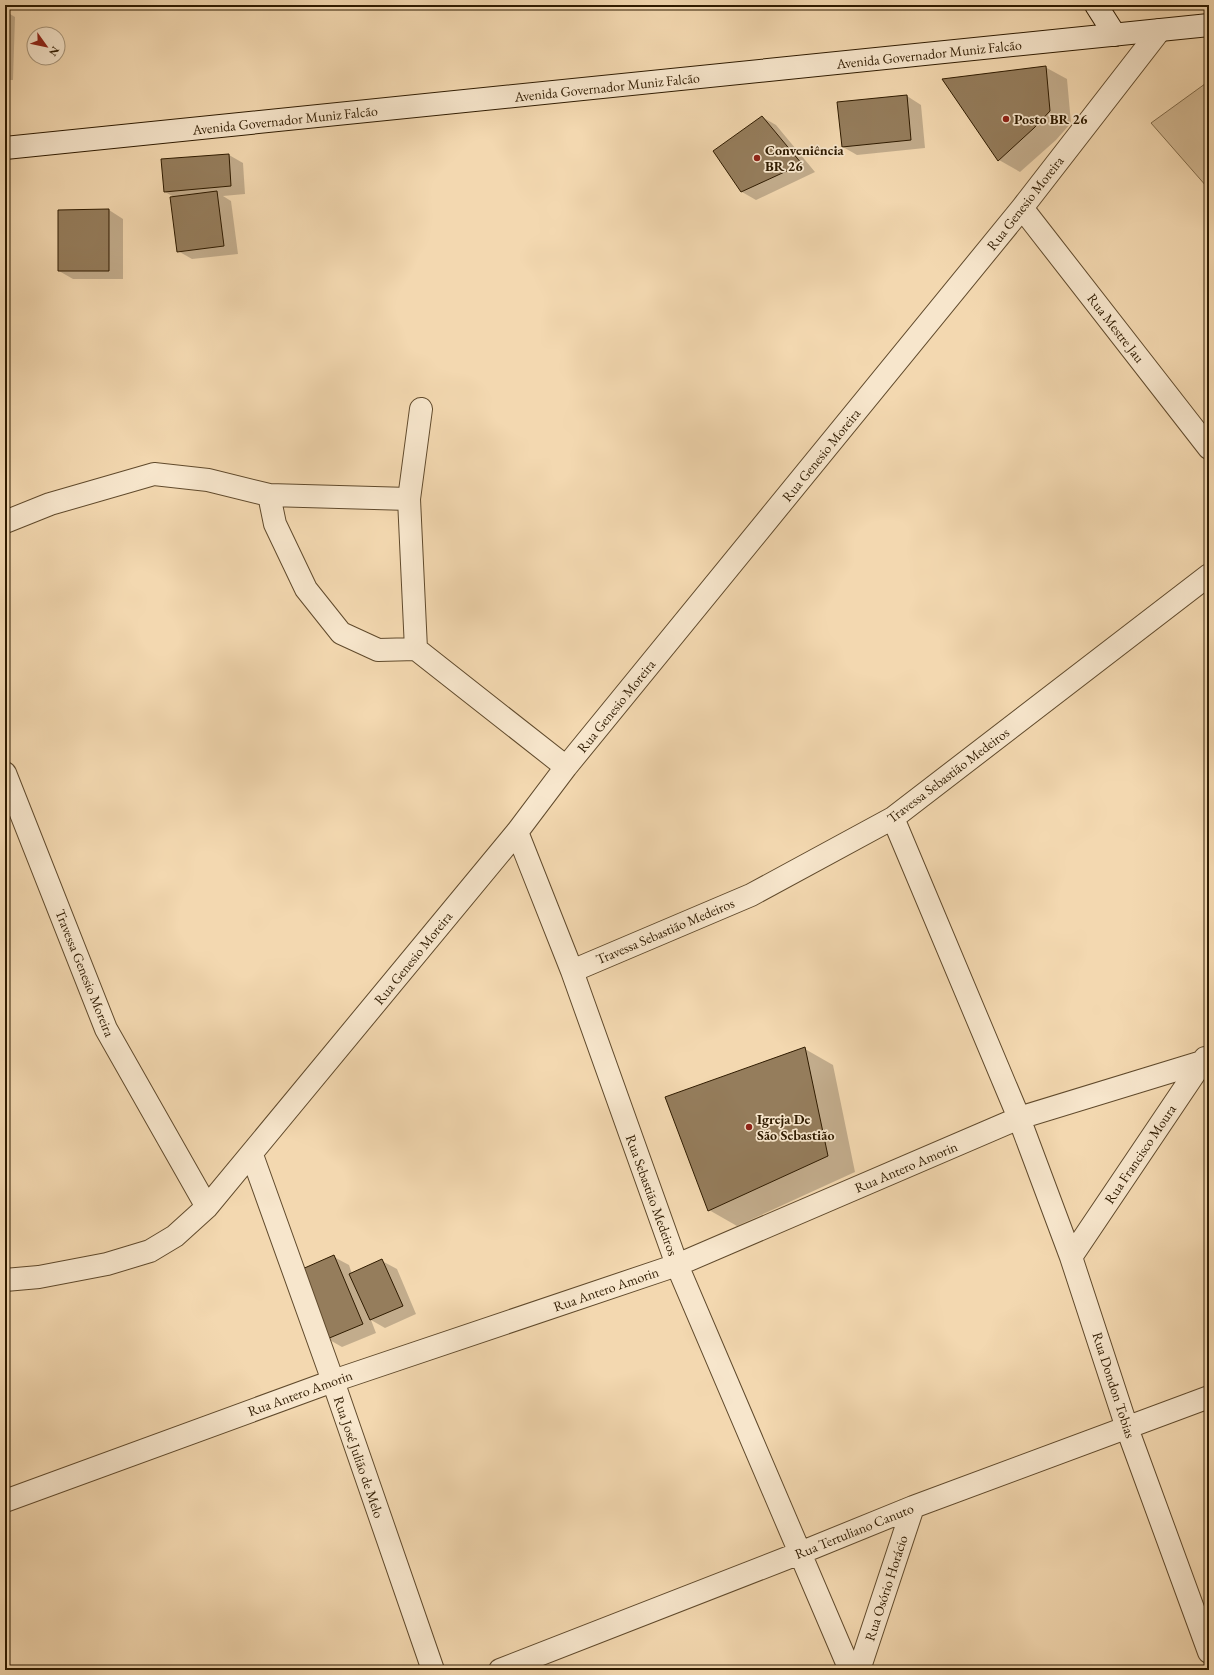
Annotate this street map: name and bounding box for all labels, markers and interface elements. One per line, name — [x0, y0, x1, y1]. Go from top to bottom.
north arrow — [26, 26, 66, 66]
street label: Avenida Governador Muniz Falcão — [834, 35, 1023, 73]
text: N — [46, 44, 63, 59]
street label: Avenida Governador Muniz Falcão — [512, 68, 701, 106]
street label: Avenida Governador Muniz Falcão — [190, 101, 379, 139]
place label: Posto BR 26 — [1014, 110, 1088, 128]
marker: Posto BR 26 — [1001, 114, 1011, 124]
place label: Conveniência BR 26 — [765, 141, 845, 175]
street label: Rua Genesio Moreira — [982, 152, 1068, 254]
marker: Conveniência BR 26 — [752, 153, 762, 163]
street label: Rua Mestre Jau — [1083, 290, 1149, 367]
street label: Rua Genesio Moreira — [778, 404, 864, 505]
street label: Rua Genesio Moreira — [573, 655, 659, 756]
street label: Travessa Sebastião Medeiros — [883, 723, 1013, 827]
street label: Travessa Sebastião Medeiros — [593, 894, 737, 968]
street label: Travessa Genesio Moreira — [51, 907, 119, 1040]
street label: Rua Genesio Moreira — [370, 907, 456, 1008]
street label: Rua Francisco Moura — [1100, 1100, 1180, 1207]
place label: Igreja De São Sebastião — [757, 1110, 834, 1144]
marker: Igreja De São Sebastião — [744, 1122, 754, 1132]
street label: Rua Sebastião Medeiros — [622, 1132, 682, 1259]
street label: Rua Antero Amorin — [852, 1137, 961, 1197]
street label: Rua Antero Amorin — [551, 1262, 662, 1315]
street label: Rua Dondon Tobias — [1088, 1330, 1140, 1441]
street label: Rua Antero Amorin — [245, 1366, 355, 1420]
street label: Rua José Julião de Melo — [330, 1394, 388, 1520]
street label: Rua Tertuliano Canuto — [792, 1499, 916, 1563]
street label: Rua Osório Horácio — [860, 1533, 912, 1643]

